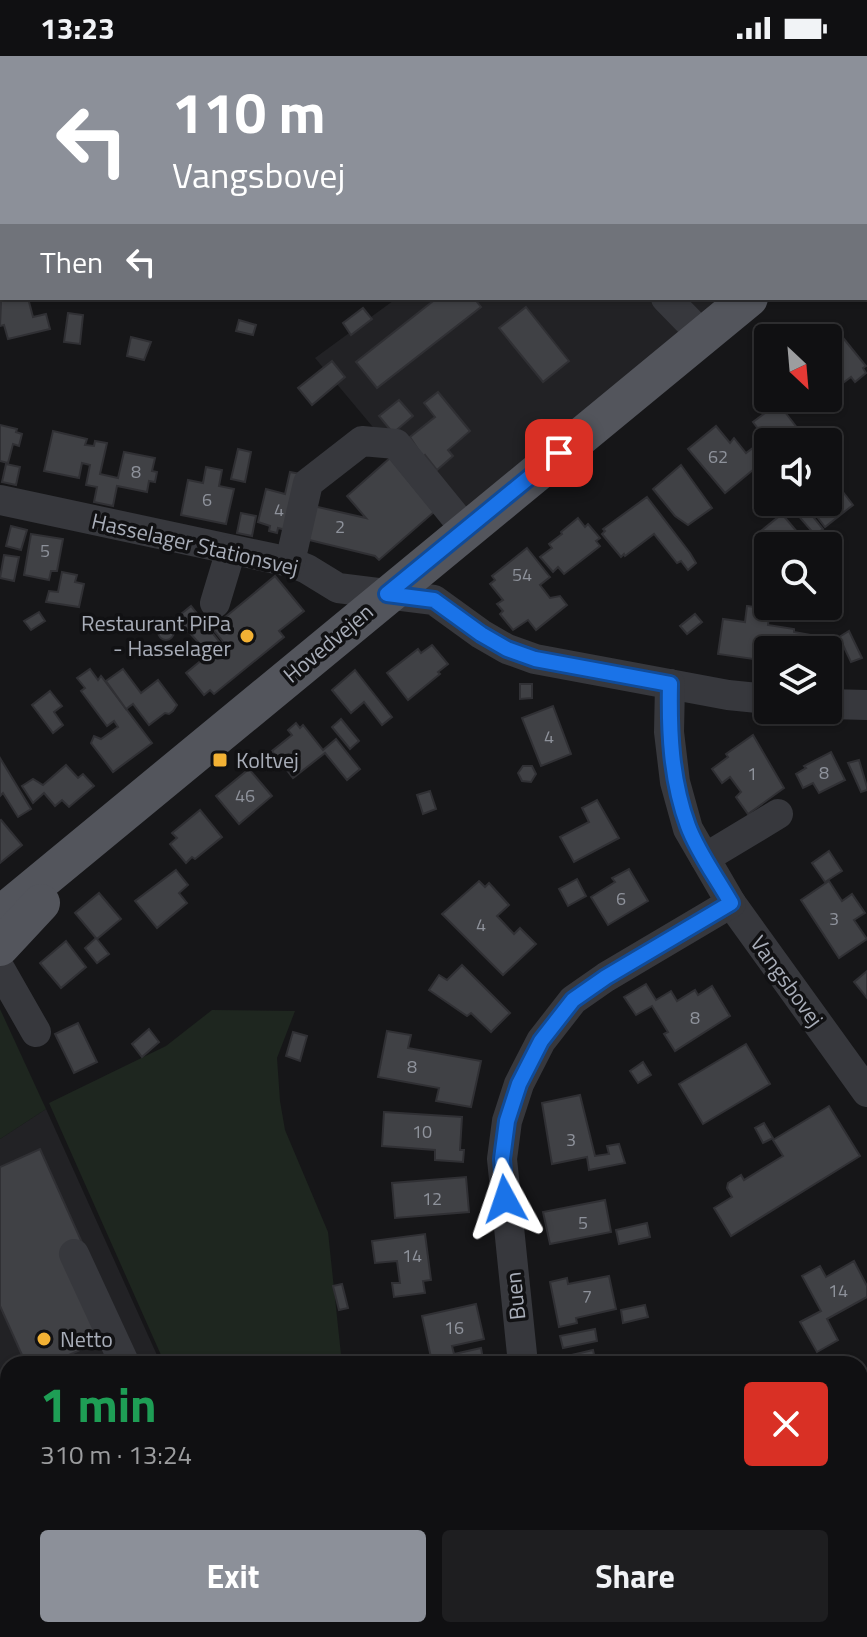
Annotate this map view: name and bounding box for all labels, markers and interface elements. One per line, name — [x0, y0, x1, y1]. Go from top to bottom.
text: 13:23 — [40, 5, 115, 51]
text: 110 m — [172, 70, 325, 155]
icon: left — [40, 88, 144, 192]
text: Vangsbovej — [172, 147, 345, 202]
text: Then — [40, 239, 103, 285]
icon: left — [119, 240, 163, 284]
north arrow — [754, 324, 842, 412]
map controls — [754, 324, 842, 724]
pin — [525, 419, 593, 487]
button: sound — [754, 428, 842, 516]
icon: arrive — [537, 431, 581, 475]
house number: 62 — [708, 443, 728, 470]
house number: 8 — [131, 458, 141, 485]
house number: 6 — [202, 486, 212, 513]
house number: 4 — [274, 496, 284, 523]
street label: Hasselager Stationsvej — [88, 504, 302, 584]
house number: 2 — [335, 513, 345, 540]
button: search — [754, 532, 842, 620]
house number: 5 — [40, 537, 50, 564]
house number: 54 — [512, 561, 532, 588]
street label: Hovedvejen — [276, 595, 380, 691]
place label: Restaurant PiPa - Hasselager — [81, 606, 231, 665]
marker: Restaurant PiPa - Hasselager — [238, 627, 256, 645]
button: layers — [754, 636, 842, 724]
house number: 4 — [544, 723, 554, 750]
place label: Koltvej — [236, 743, 299, 777]
marker: Koltvej — [211, 751, 229, 769]
house number: 8 — [819, 759, 829, 786]
house number: 1 — [747, 760, 757, 787]
house number: 46 — [235, 782, 255, 809]
house number: 6 — [616, 885, 626, 912]
house number: 3 — [829, 905, 839, 932]
house number: 4 — [476, 911, 486, 938]
street label: Vangsbovej — [742, 928, 832, 1034]
house number: 8 — [690, 1004, 700, 1031]
house number: 8 — [407, 1053, 417, 1080]
house number: 10 — [412, 1118, 432, 1145]
house number: 3 — [566, 1126, 576, 1153]
position arrow — [463, 1157, 547, 1241]
house number: 12 — [422, 1185, 442, 1212]
house number: 5 — [578, 1209, 588, 1236]
house number: 14 — [402, 1242, 422, 1269]
street label: Buen — [496, 1270, 534, 1322]
house number: 14 — [828, 1277, 848, 1304]
house number: 7 — [582, 1283, 592, 1310]
house number: 16 — [444, 1314, 464, 1341]
place label: Netto — [60, 1322, 113, 1356]
marker: Netto — [35, 1330, 53, 1348]
text: 1 min — [40, 1368, 157, 1441]
button: close — [744, 1382, 828, 1466]
text: 310 m · 13:24 — [40, 1435, 192, 1474]
button: Exit — [40, 1530, 426, 1622]
button: Share — [442, 1530, 828, 1622]

